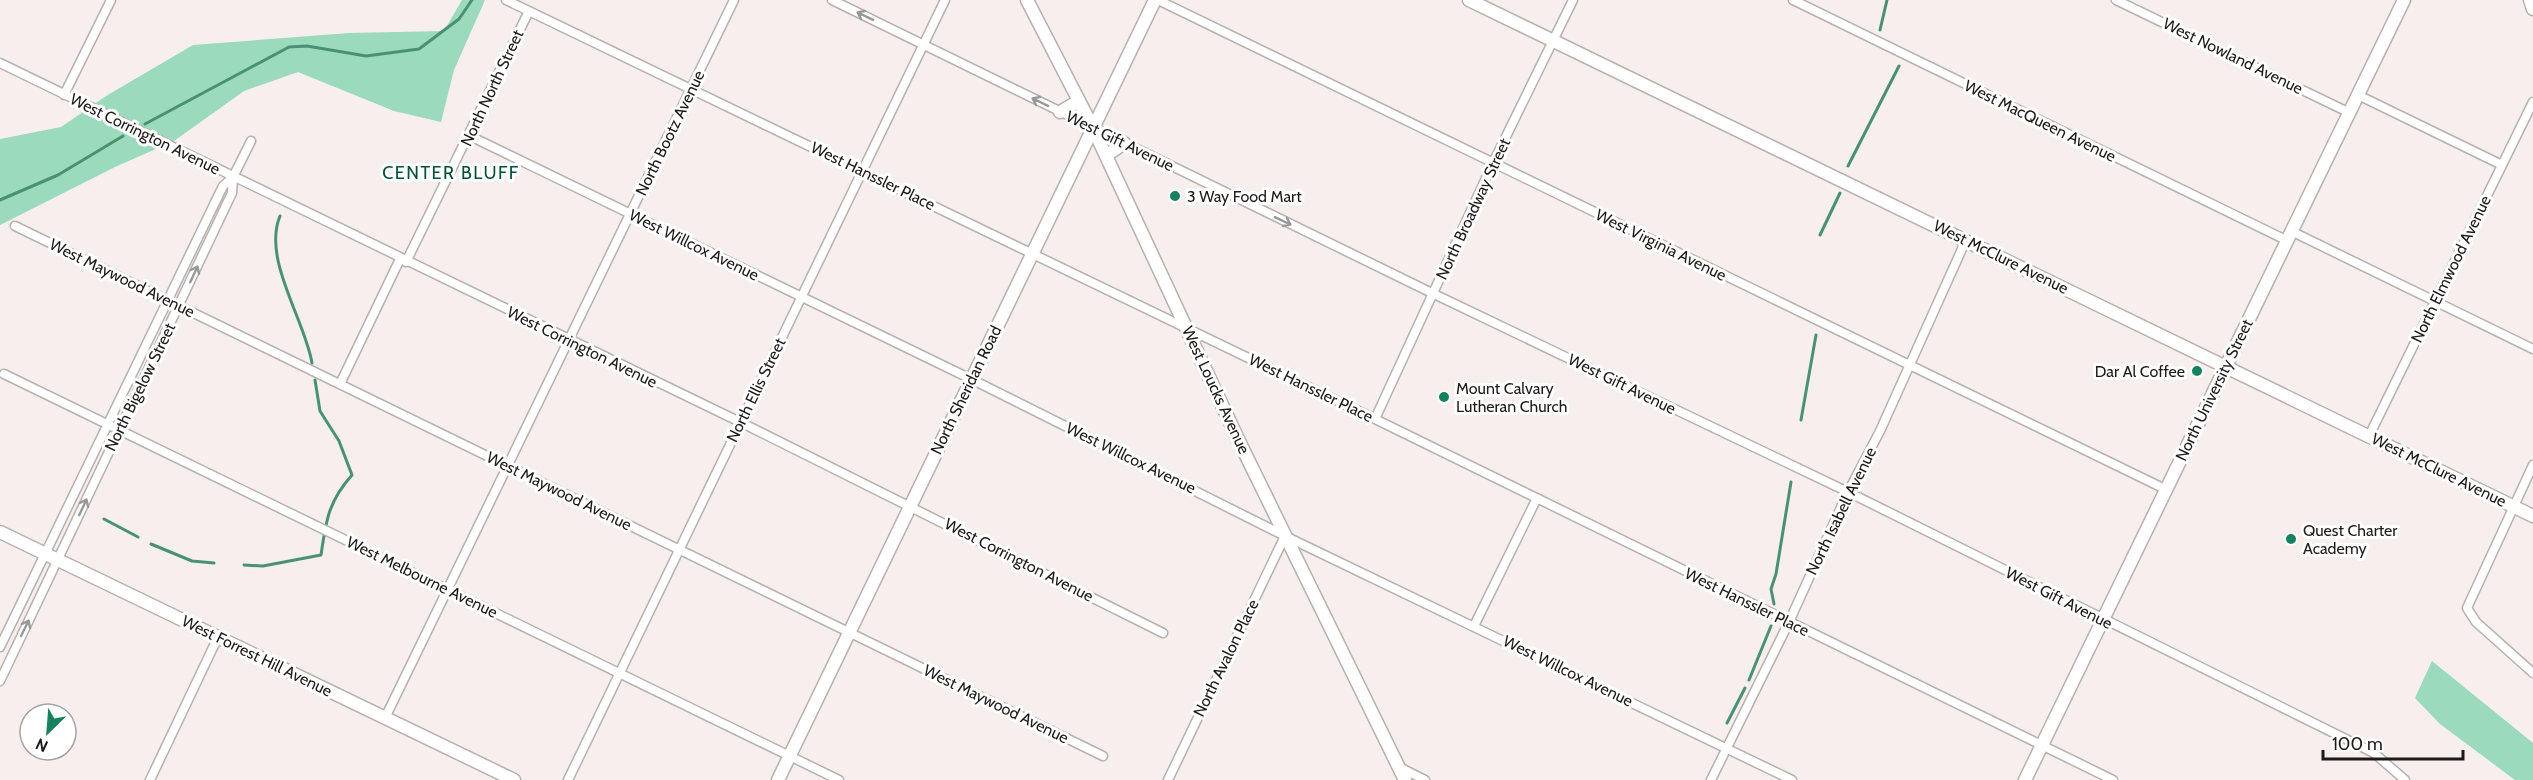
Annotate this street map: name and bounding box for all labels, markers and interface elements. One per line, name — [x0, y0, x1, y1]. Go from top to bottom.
one-way arrow — [857, 10, 875, 22]
street label: West Nowland Avenue — [2160, 14, 2306, 98]
street label: North North Street — [457, 26, 528, 149]
street label: North Bootz Avenue — [631, 67, 709, 199]
street label: West MacQueen Avenue — [1961, 76, 2119, 166]
street label: West Corrington Avenue — [67, 89, 223, 179]
one-way arrow — [1032, 96, 1050, 107]
street label: West Gift Avenue — [1063, 107, 1177, 175]
street label: North Broadway Street — [1432, 135, 1514, 283]
street label: West Hanssler Place — [808, 138, 938, 214]
district label: CENTER BLUFF — [382, 162, 520, 184]
place label: 3 Way Food Mart — [1187, 187, 1302, 206]
marker: 3 Way Food Mart — [1168, 189, 1182, 203]
street label: North Elmwood Avenue — [2407, 192, 2495, 346]
street label: West Willcox Avenue — [626, 205, 762, 285]
street label: West Virginia Avenue — [1593, 205, 1729, 285]
one-way arrow — [1274, 216, 1292, 228]
street label: West McClure Avenue — [1931, 216, 2071, 298]
street label: West Maywood Avenue — [46, 235, 198, 321]
one-way arrow — [188, 266, 200, 284]
street label: West Corrington Avenue — [504, 302, 660, 392]
street label: North University Street — [2171, 315, 2257, 464]
street label: North Bigelow Street — [101, 319, 180, 454]
street label: North Sheridan Road — [927, 322, 1005, 458]
street label: West Loucks Avenue — [1178, 323, 1254, 457]
street label: North Ellis Street — [723, 334, 790, 445]
street label: West Hanssler Place — [1246, 350, 1376, 426]
street label: West Gift Avenue — [1565, 350, 1679, 418]
place label: Dar Al Coffee — [2095, 362, 2185, 381]
marker: Dar Al Coffee — [2190, 364, 2204, 378]
place label: Mount Calvary Lutheran Church — [1456, 379, 1567, 416]
marker: Mount Calvary Lutheran Church — [1437, 390, 1451, 404]
street label: West Willcox Avenue — [1063, 418, 1199, 498]
street label: West McClure Avenue — [2369, 429, 2509, 511]
street label: North Isabell Avenue — [1802, 444, 1880, 578]
street label: West Maywood Avenue — [483, 448, 635, 534]
one-way arrow — [77, 499, 89, 517]
street label: West Corrington Avenue — [941, 514, 1097, 606]
place label: Quest Charter Academy — [2303, 521, 2398, 558]
street label: West Melbourne Avenue — [343, 532, 501, 622]
marker: Quest Charter Academy — [2284, 532, 2298, 546]
street label: West Gift Avenue — [2002, 563, 2116, 633]
street label: West Hanssler Place — [1682, 564, 1812, 640]
street label: North Avalon Place — [1189, 596, 1263, 720]
street label: West Forrest Hill Avenue — [179, 611, 335, 701]
one-way arrow — [20, 620, 32, 638]
street label: West Willcox Avenue — [1500, 631, 1636, 711]
street label: West Maywood Avenue — [920, 661, 1072, 747]
north arrow — [18, 702, 78, 762]
scale bar — [2323, 723, 2462, 761]
text: 100 m — [2332, 733, 2383, 755]
text: N — [33, 734, 51, 756]

